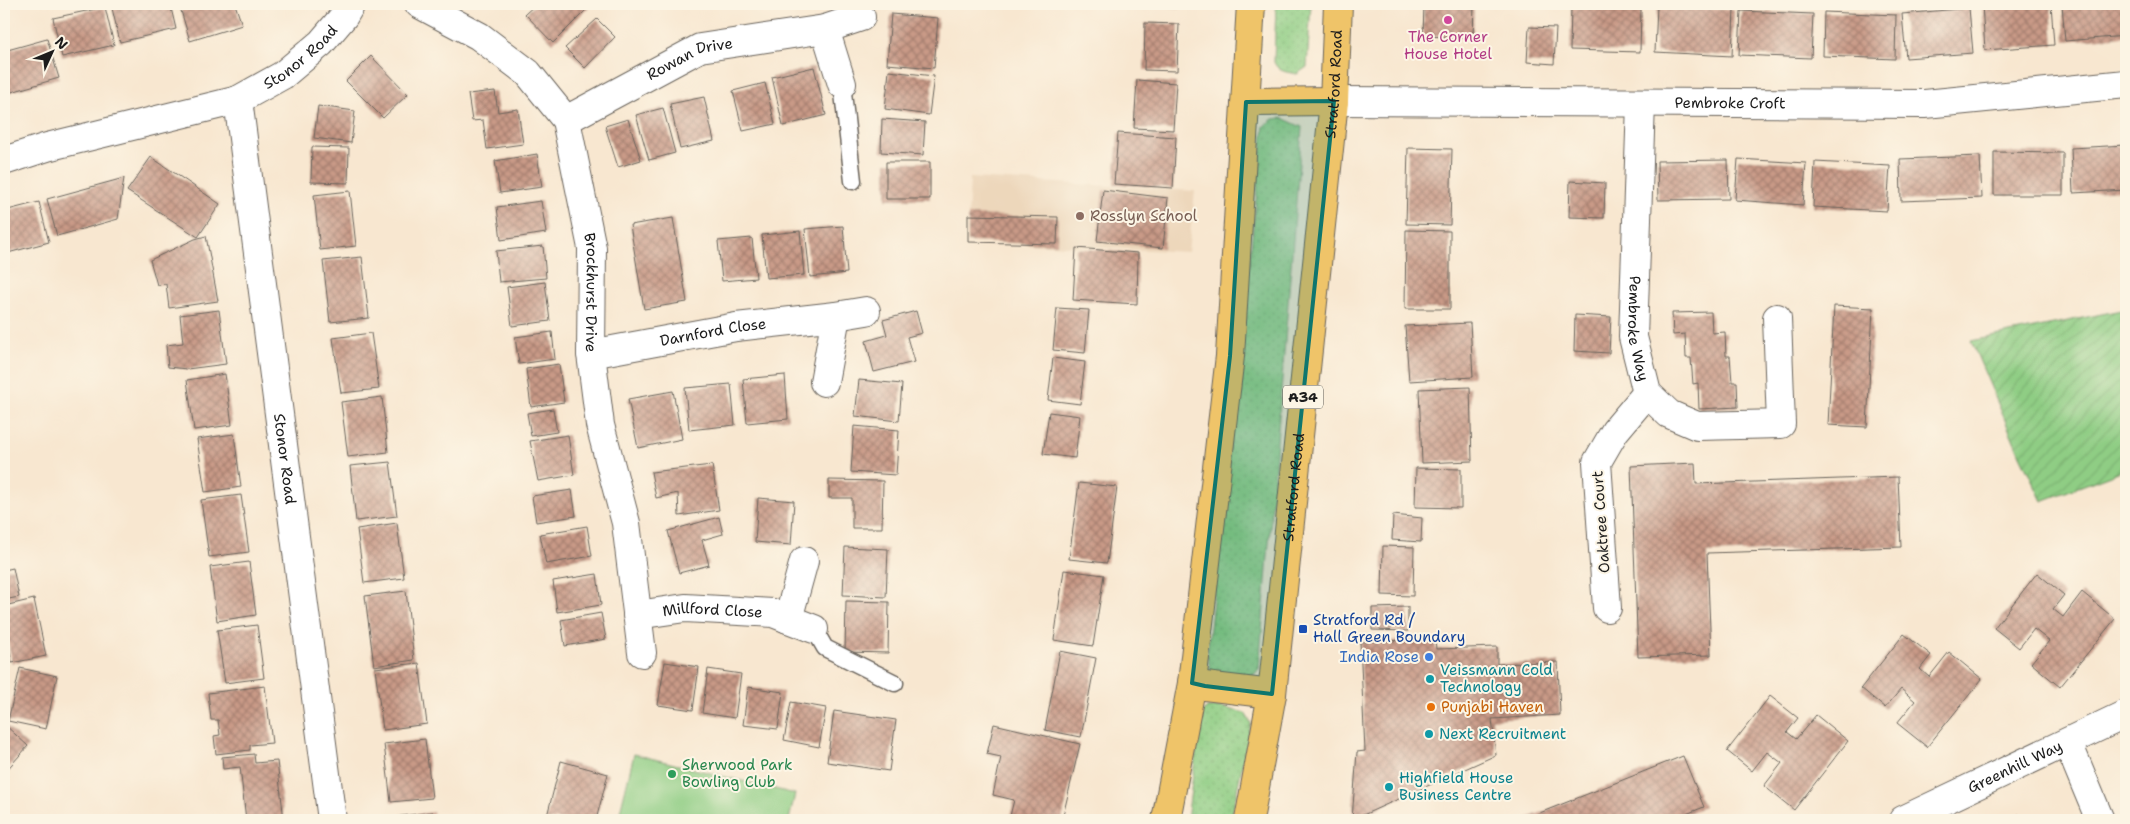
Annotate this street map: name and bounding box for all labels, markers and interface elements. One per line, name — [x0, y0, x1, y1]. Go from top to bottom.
marker: The Corner House Hotel — [1442, 14, 1454, 26]
street label: Stonor Road — [260, 20, 342, 94]
place label: The Corner House Hotel — [1404, 27, 1493, 64]
north arrow — [28, 28, 78, 78]
street label: Stratford Road — [1320, 29, 1347, 140]
text: N — [51, 33, 72, 53]
street label: Rowan Drive — [643, 33, 734, 85]
street label: Pembroke Croft — [1674, 93, 1786, 113]
place label: Rosslyn School — [1090, 206, 1198, 226]
marker: Rosslyn School — [1074, 210, 1086, 222]
street label: Brockhurst Drive — [579, 231, 602, 352]
street label: Pembroke Way — [1623, 275, 1654, 383]
street label: Darnford Close — [658, 314, 767, 351]
road number: A34 — [1283, 386, 1323, 408]
street label: Stonor Road — [269, 412, 301, 506]
street label: Stratford Road — [1278, 432, 1309, 542]
street label: Oaktree Court — [1587, 470, 1615, 574]
street label: Millford Close — [661, 598, 763, 622]
place label: Stratford Rd / Hall Green Boundary — [1313, 610, 1465, 647]
marker: Stratford Rd / Hall Green Boundary — [1297, 623, 1309, 635]
place label: India Rose — [1340, 647, 1419, 667]
marker: India Rose — [1423, 651, 1435, 663]
place label: Veissmann Cold Technology — [1440, 660, 1553, 697]
marker: Veissmann Cold Technology — [1424, 673, 1436, 685]
place label: Punjabi Haven — [1441, 697, 1543, 717]
marker: Punjabi Haven — [1425, 701, 1437, 713]
place label: Next Recruitment — [1439, 724, 1566, 744]
marker: Next Recruitment — [1423, 728, 1435, 740]
street label: Greenhill Way — [1964, 736, 2066, 798]
place label: Sherwood Park Bowling Club — [682, 755, 793, 792]
marker: Sherwood Park Bowling Club — [666, 768, 678, 780]
place label: Highfield House Business Centre — [1399, 768, 1513, 805]
marker: Highfield House Business Centre — [1383, 781, 1395, 793]

